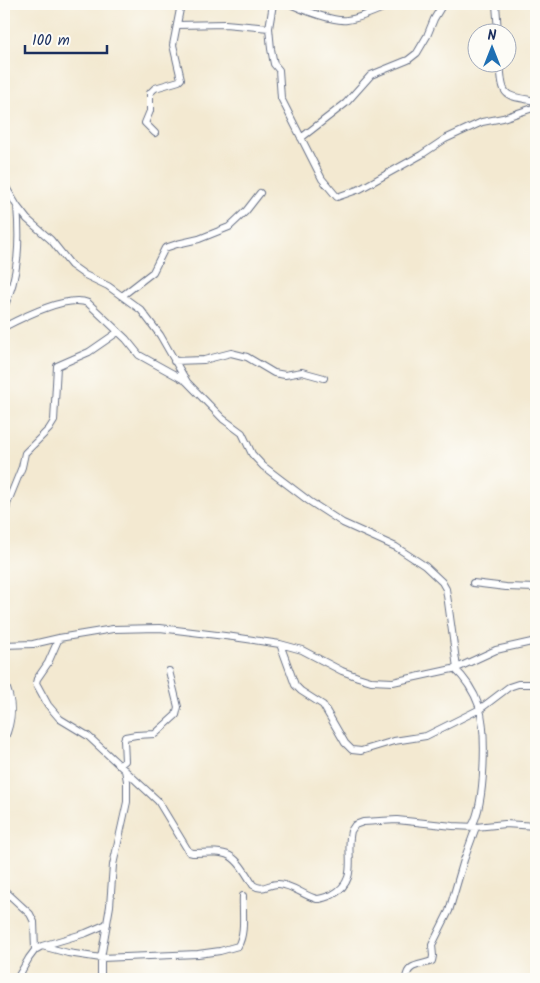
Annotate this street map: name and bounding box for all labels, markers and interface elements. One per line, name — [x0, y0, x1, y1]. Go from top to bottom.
scale bar — [25, 22, 108, 54]
north arrow — [468, 22, 518, 72]
text: N — [488, 25, 497, 47]
text: 100 m — [32, 29, 70, 53]

